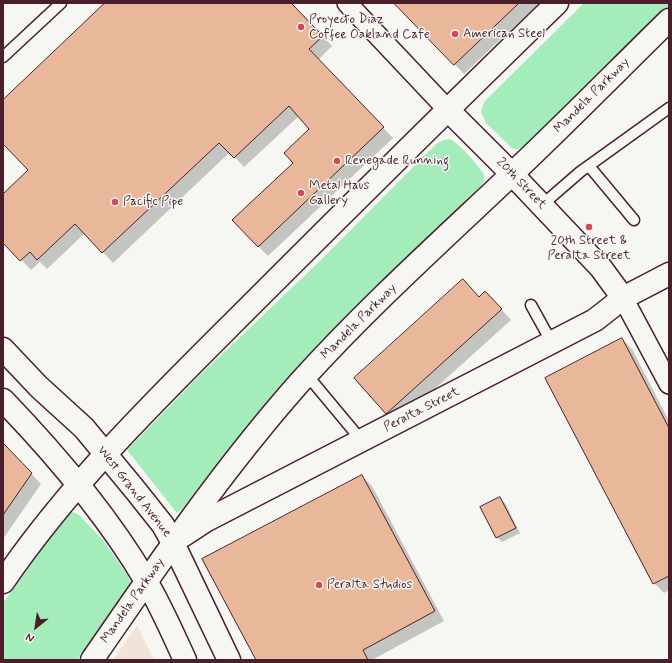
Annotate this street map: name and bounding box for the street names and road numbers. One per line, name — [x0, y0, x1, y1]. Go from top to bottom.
street label: Mandela Parkway — [551, 55, 633, 137]
street label: 20th Street — [493, 155, 549, 213]
street label: Mandela Parkway — [318, 281, 400, 363]
street label: Peralta Street — [382, 384, 462, 436]
street label: West Grand Avenue — [94, 443, 174, 541]
street label: Mandela Parkway — [98, 555, 168, 647]

